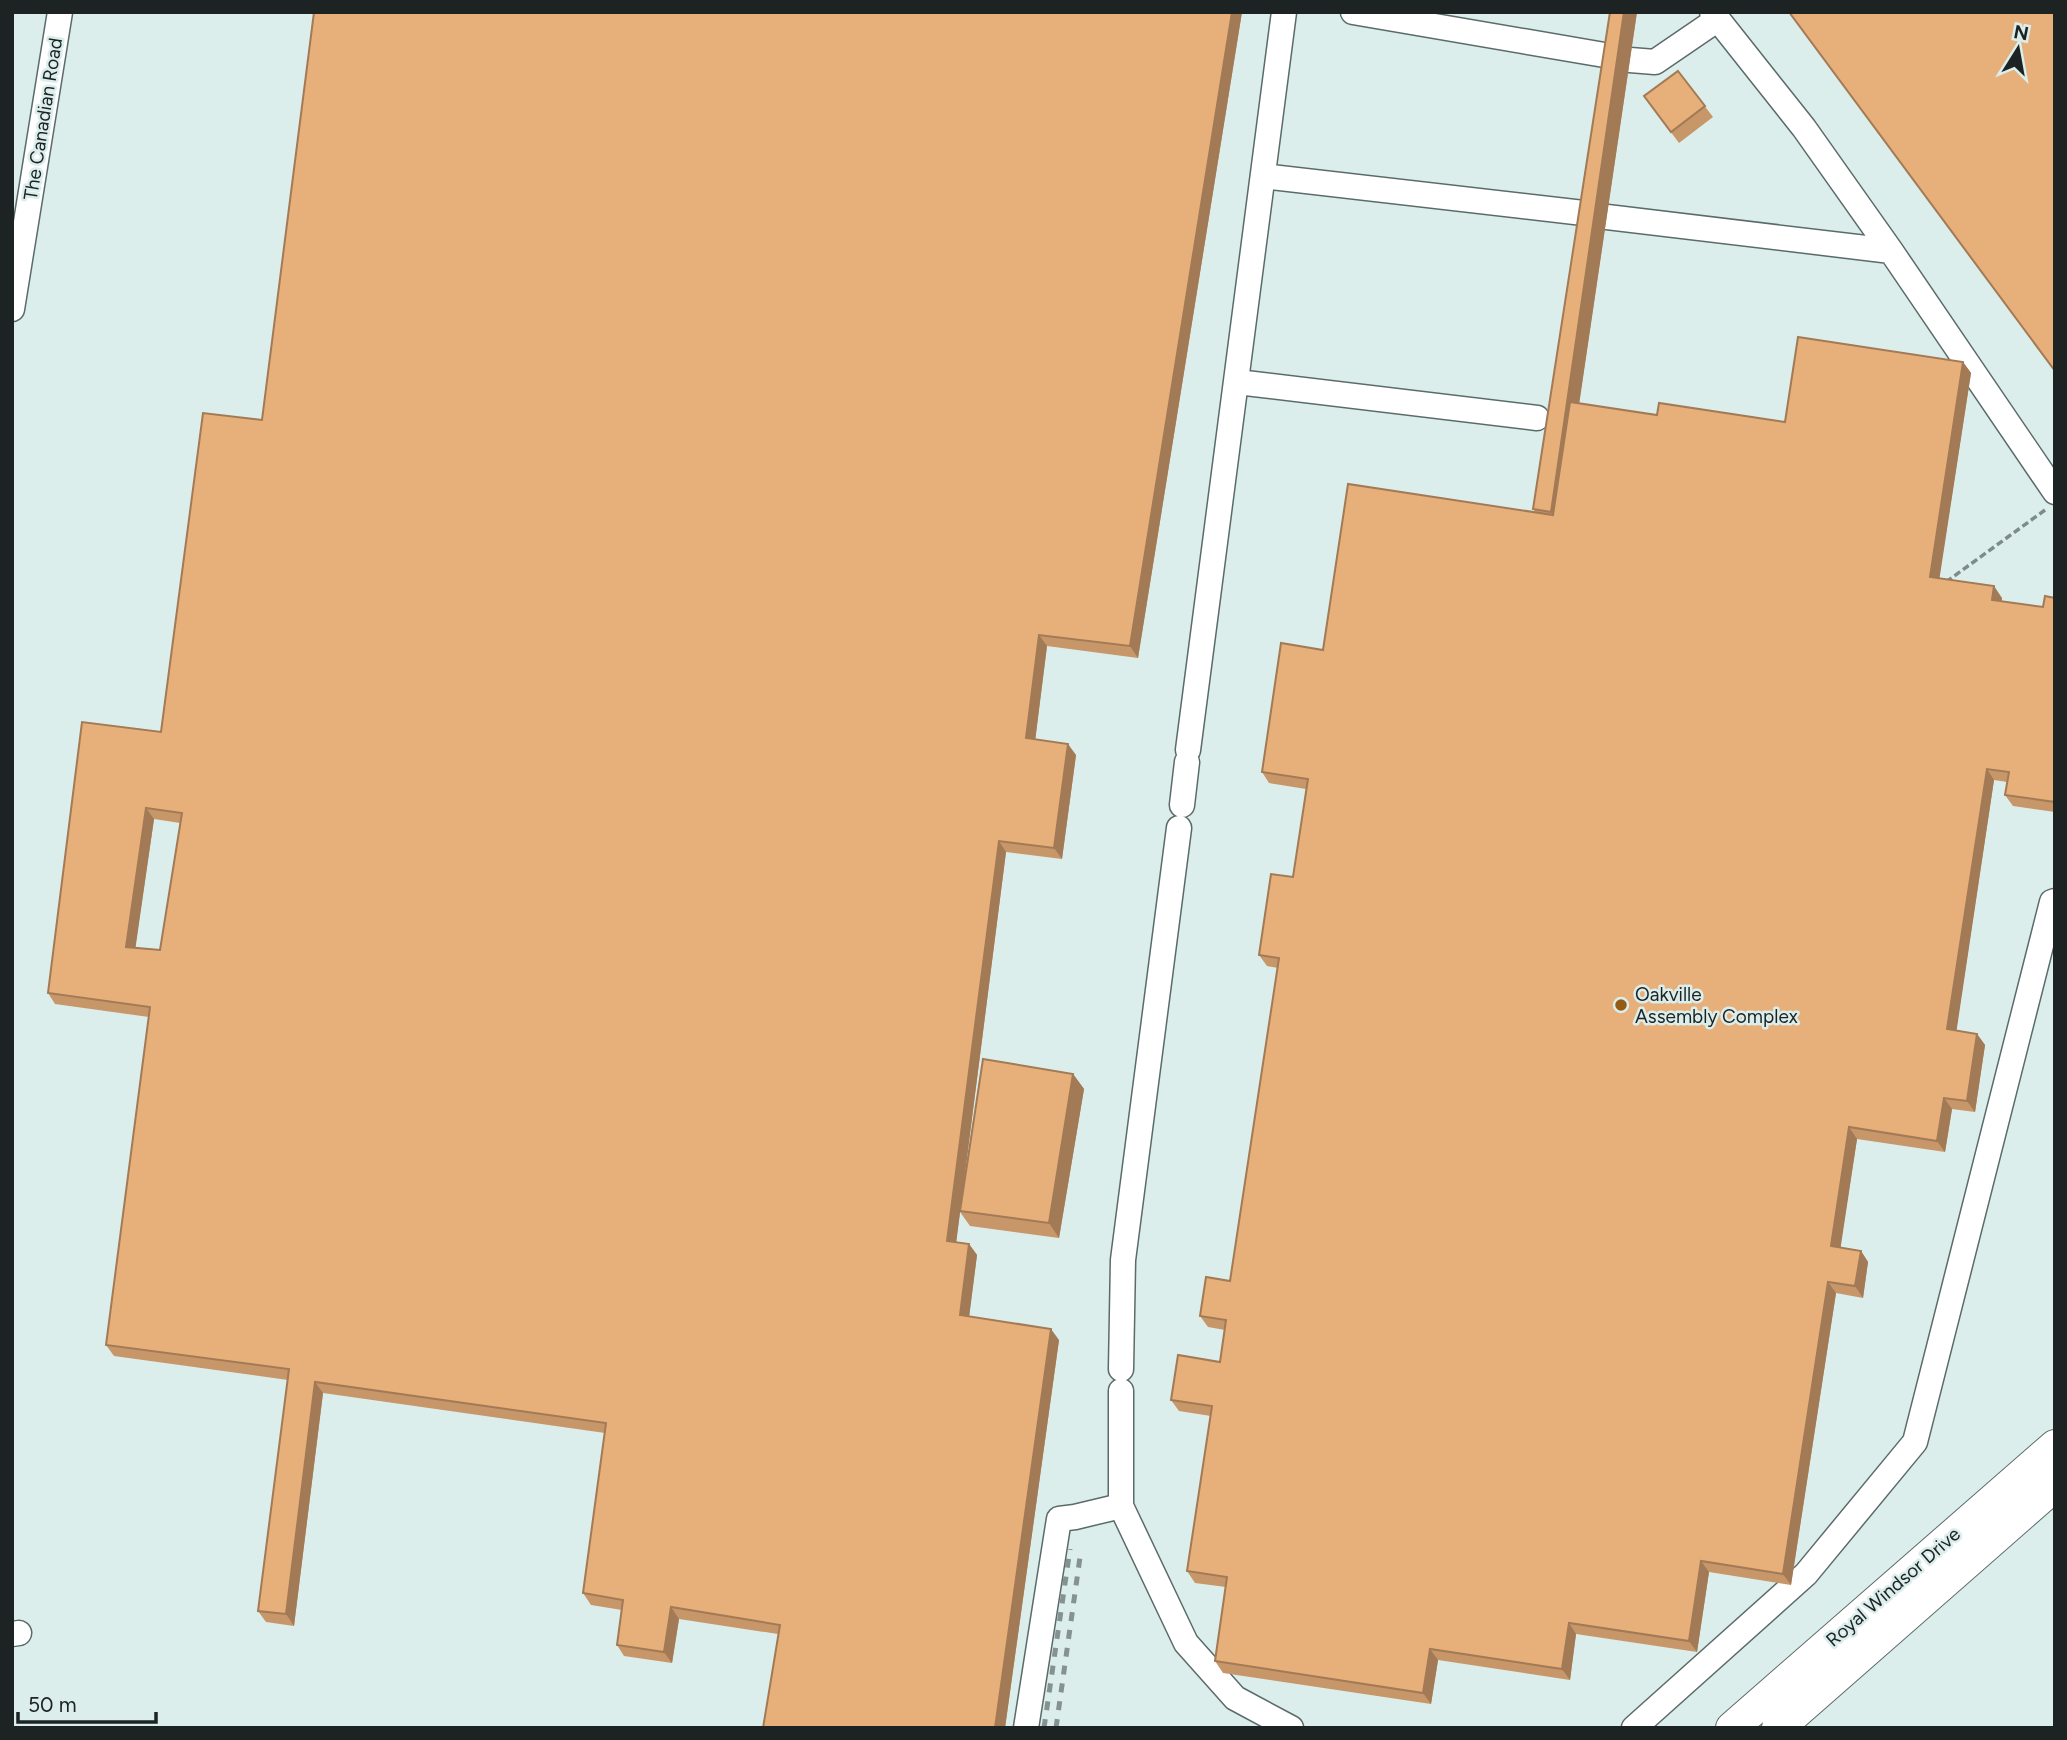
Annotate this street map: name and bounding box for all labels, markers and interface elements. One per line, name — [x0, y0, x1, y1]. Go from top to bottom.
north arrow — [1983, 14, 2053, 84]
text: N — [2012, 20, 2031, 45]
street label: The Canadian Road — [19, 36, 67, 202]
place label: Oakville Assembly Complex — [1635, 983, 1798, 1028]
marker: Oakville Assembly Complex — [1613, 997, 1629, 1013]
street label: Royal Windsor Drive — [1821, 1522, 1965, 1652]
scale bar — [18, 1680, 156, 1724]
text: 50 m — [28, 1692, 77, 1717]

